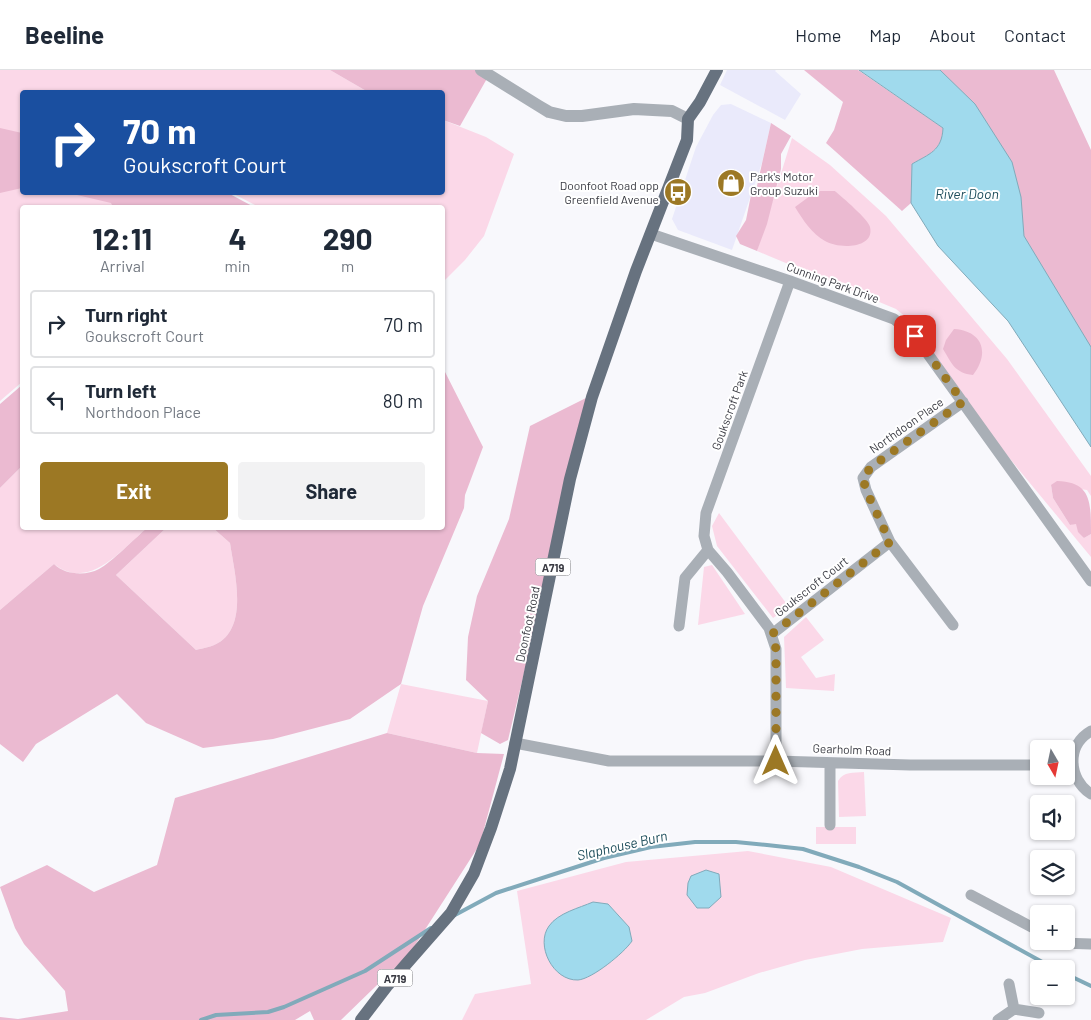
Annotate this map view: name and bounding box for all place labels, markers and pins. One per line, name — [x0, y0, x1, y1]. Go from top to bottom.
shop icon: Park's Motor Group Suzuki — [716, 168, 746, 198]
place label: Park's Motor Group Suzuki — [750, 169, 818, 197]
bus stop icon: Doonfoot Road opp Greenfield Avenue — [663, 177, 693, 207]
place label: Doonfoot Road opp Greenfield Avenue — [560, 178, 659, 206]
pin — [894, 315, 936, 357]

